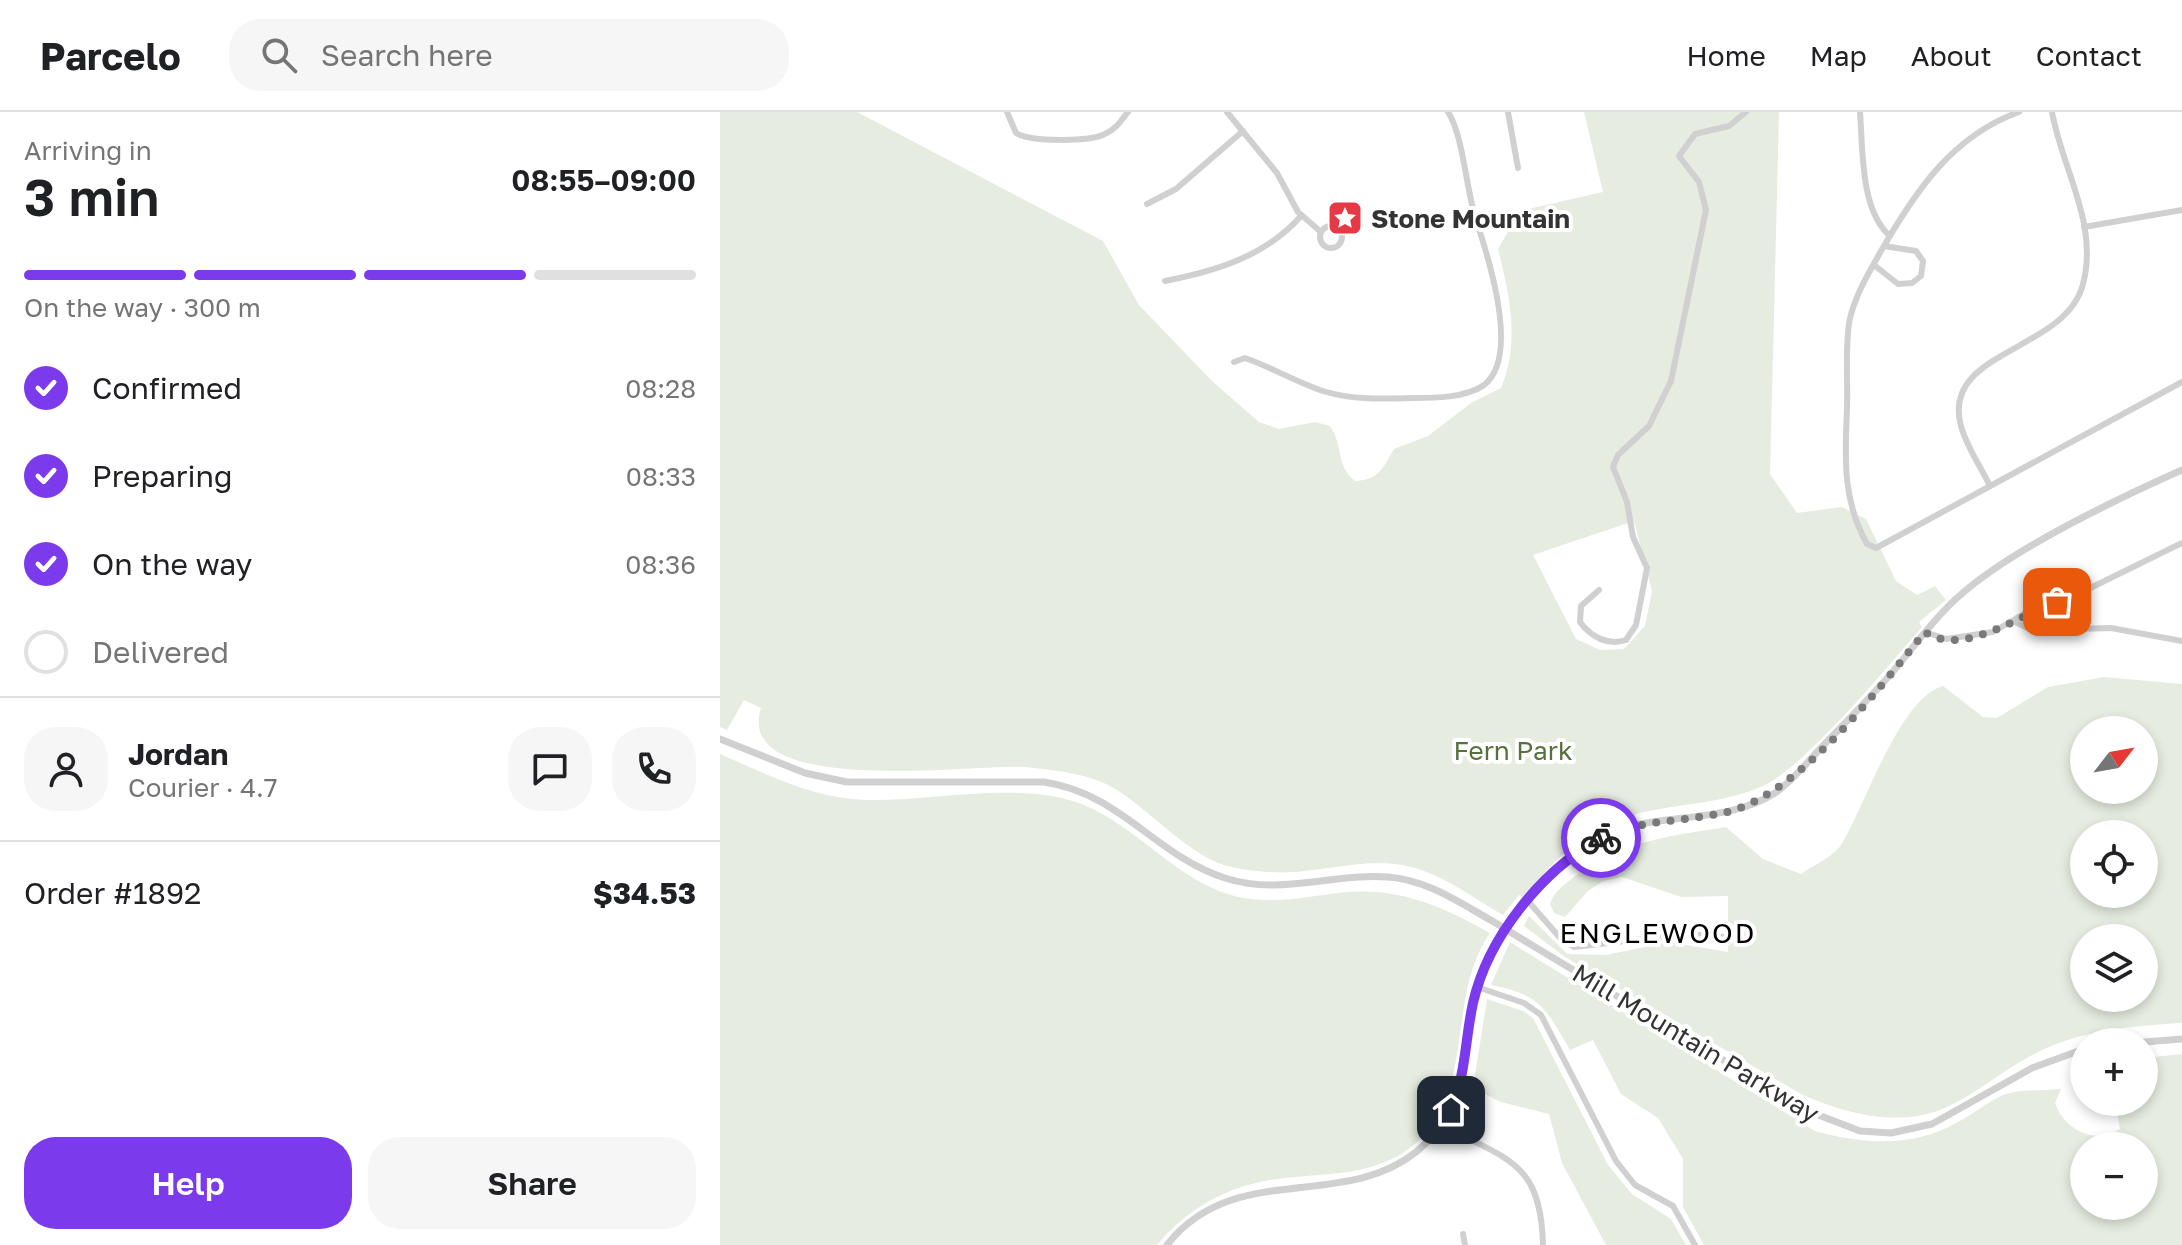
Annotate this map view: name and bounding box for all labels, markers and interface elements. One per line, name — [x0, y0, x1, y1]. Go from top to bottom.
search box — [229, 19, 789, 91]
text: Parcelo — [40, 33, 181, 78]
icon: search — [257, 33, 301, 77]
text: Search here — [321, 37, 493, 73]
text: Home — [1687, 39, 1766, 72]
text: Map — [1810, 39, 1867, 72]
text: About — [1911, 39, 1992, 72]
text: Contact — [2036, 39, 2142, 72]
text: Arriving in — [24, 135, 152, 166]
text: 08:55–09:00 — [511, 162, 696, 198]
text: 3 min — [24, 165, 159, 227]
place icon: Stone Mountain — [1326, 199, 1364, 237]
place label: Stone Mountain — [1371, 203, 1570, 234]
text: On the way · 300 m — [24, 292, 261, 323]
icon: check — [24, 366, 68, 410]
text: Confirmed — [92, 370, 242, 406]
text: 08:28 — [625, 373, 696, 404]
icon: check — [24, 454, 68, 498]
text: Preparing — [92, 458, 233, 494]
text: 08:33 — [626, 461, 696, 492]
icon: check — [24, 542, 68, 586]
text: On the way — [92, 546, 252, 582]
text: 08:36 — [625, 549, 696, 580]
pin — [2023, 568, 2091, 636]
icon: bag — [2035, 580, 2079, 624]
text: Delivered — [92, 634, 229, 670]
north arrow — [2070, 716, 2158, 804]
map controls — [2070, 716, 2158, 1220]
button: person — [24, 727, 108, 811]
button: chat — [508, 727, 592, 811]
button: phone — [612, 727, 696, 811]
park label: Fern Park — [1453, 735, 1573, 766]
text: Jordan — [128, 736, 228, 772]
text: Courier · 4.7 — [128, 772, 278, 803]
courier — [1561, 798, 1641, 878]
icon: bike — [1579, 816, 1623, 860]
button: locate — [2070, 820, 2158, 908]
text: Order #1892 — [24, 875, 201, 911]
text: $34.53 — [593, 875, 696, 911]
district label: ENGLEWOOD — [1560, 916, 1756, 949]
button: layers — [2070, 924, 2158, 1012]
street label: Mill Mountain Parkway — [1567, 957, 1825, 1129]
button: + — [2070, 1028, 2158, 1116]
pin — [1417, 1076, 1485, 1144]
icon: home — [1429, 1088, 1473, 1132]
button: − — [2070, 1132, 2158, 1220]
button: Help — [24, 1137, 352, 1229]
button: Share — [368, 1137, 696, 1229]

